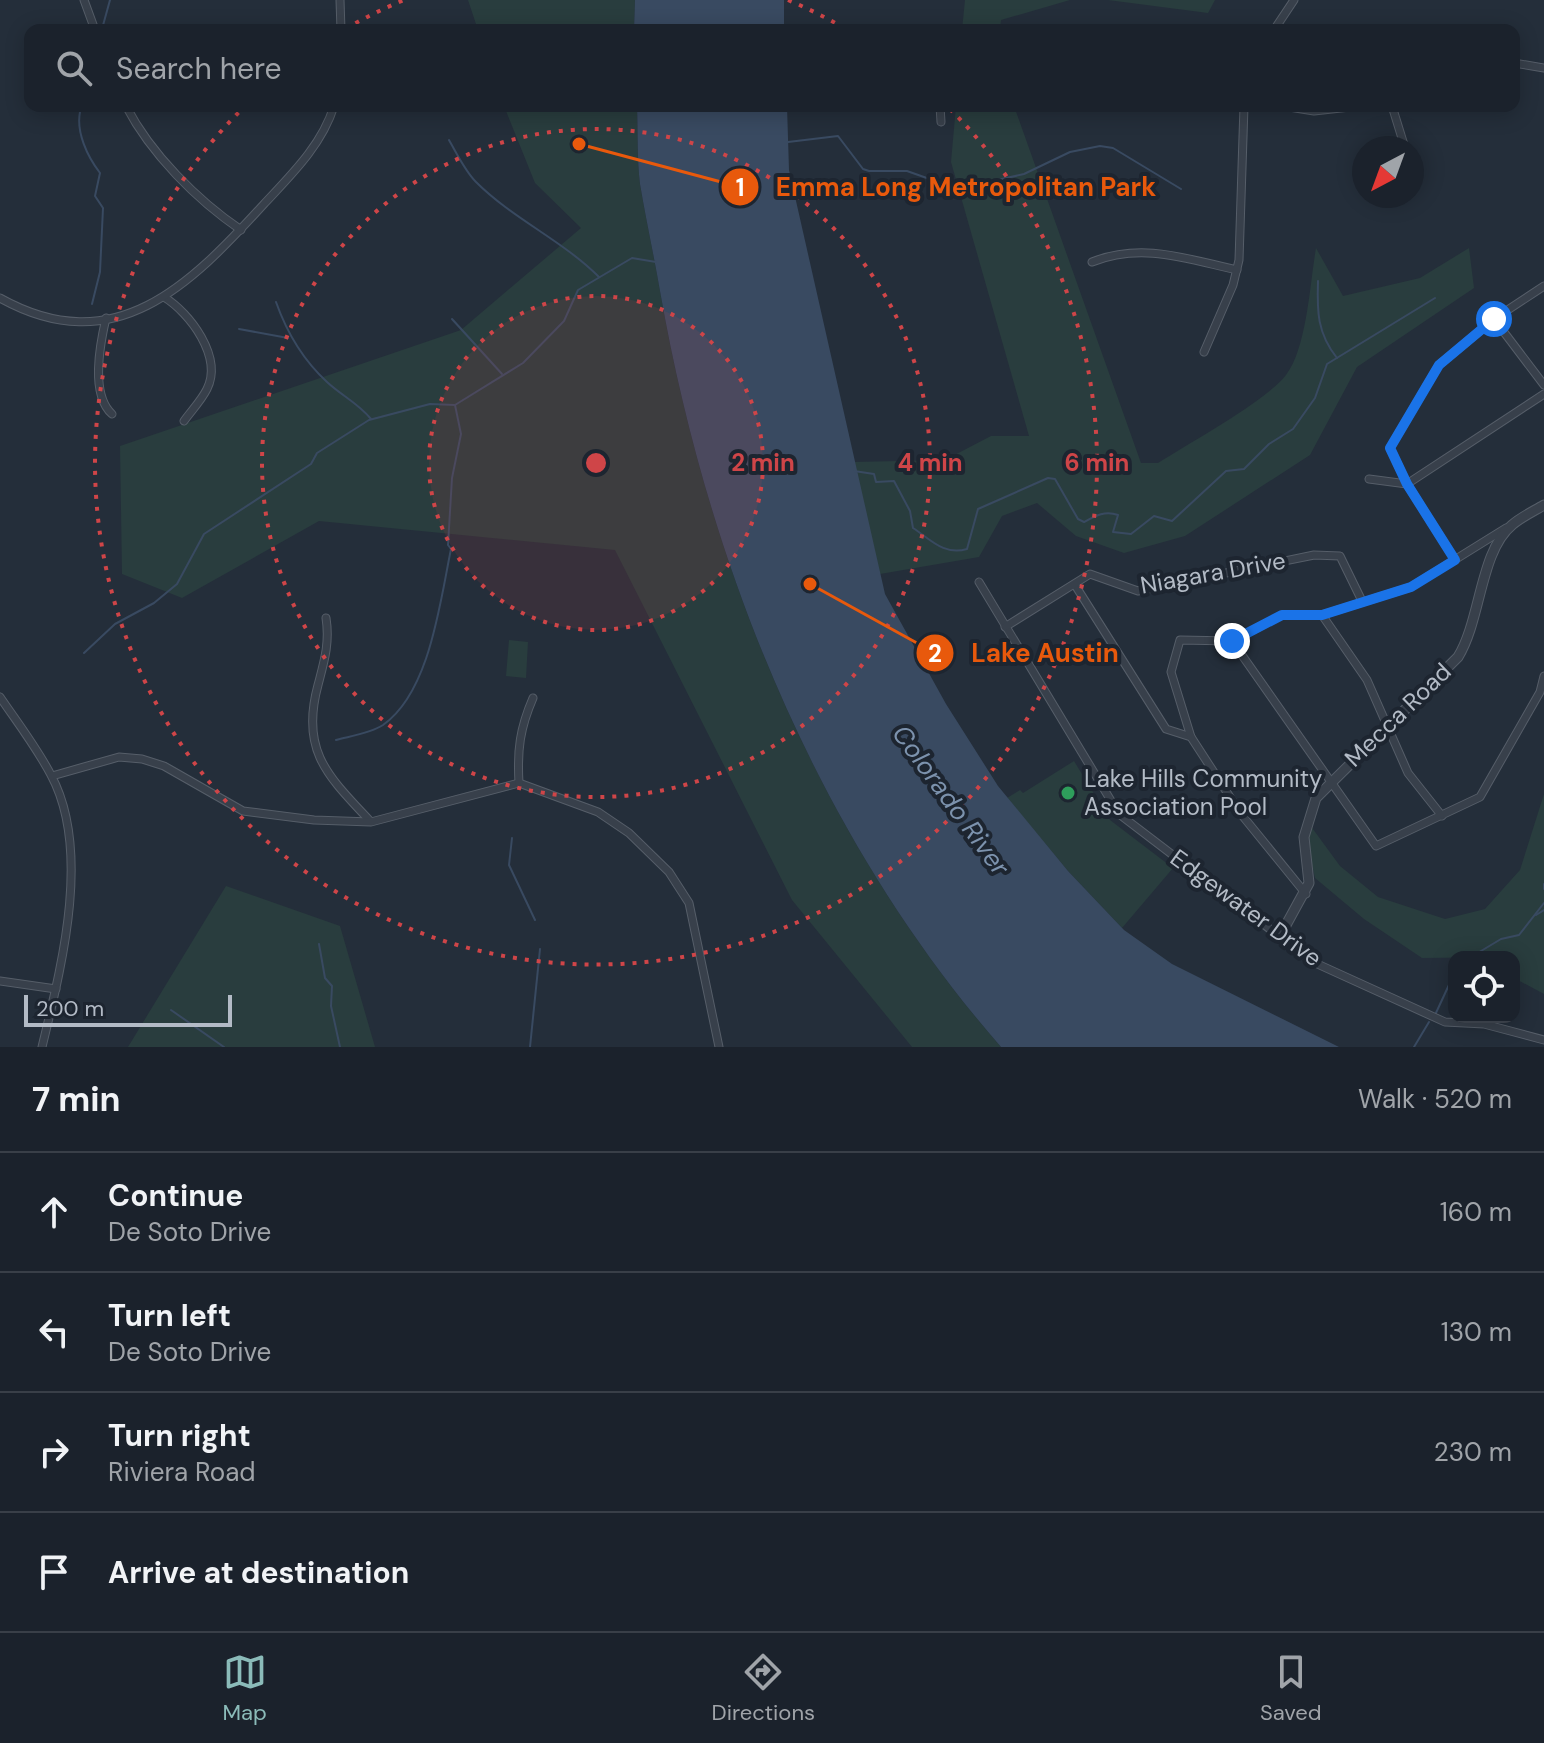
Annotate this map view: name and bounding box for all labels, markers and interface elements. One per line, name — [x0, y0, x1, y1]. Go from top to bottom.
search box — [24, 24, 1520, 112]
icon: search — [52, 46, 96, 90]
text: Search here — [116, 49, 282, 88]
north arrow — [1352, 136, 1424, 208]
callout: Emma Long Metropolitan Park — [720, 162, 1172, 212]
text: Emma Long Metropolitan Park — [776, 170, 1156, 204]
text: 1 — [736, 172, 744, 203]
route start — [1476, 301, 1512, 337]
text: 2 min — [731, 447, 795, 478]
text: 4 min — [897, 447, 963, 478]
text: 6 min — [1065, 447, 1129, 478]
centre of rings — [582, 449, 610, 477]
street label: Niagara Drive — [1138, 544, 1288, 601]
route end — [1214, 623, 1250, 659]
callout: Lake Austin — [915, 628, 1135, 678]
text: Lake Austin — [971, 636, 1119, 670]
text: 2 — [928, 638, 942, 669]
street label: Mecca Road — [1338, 656, 1458, 773]
water label: Colorado River — [885, 718, 1018, 883]
place label: Lake Hills Community Association Pool — [1084, 763, 1322, 822]
marker: Lake Hills Community Association Pool — [1059, 784, 1077, 802]
street label: Edgewater Drive — [1164, 842, 1328, 973]
map controls — [1448, 951, 1520, 1023]
button: locate — [1448, 951, 1520, 1023]
scale bar — [24, 991, 232, 1027]
text: 200 m — [36, 994, 104, 1023]
text: 7 min — [32, 1077, 121, 1122]
text: Walk · 520 m — [1358, 1082, 1512, 1116]
text: Continue — [108, 1176, 243, 1215]
icon: ahead — [32, 1190, 76, 1234]
text: 160 m — [1440, 1195, 1512, 1229]
text: De Soto Drive — [108, 1215, 271, 1249]
text: Turn left — [108, 1296, 231, 1335]
icon: left — [32, 1310, 76, 1354]
text: 130 m — [1441, 1315, 1512, 1349]
text: De Soto Drive — [108, 1335, 271, 1369]
text: Turn right — [108, 1416, 251, 1455]
icon: right — [32, 1430, 76, 1474]
text: 230 m — [1434, 1435, 1512, 1469]
text: Riviera Road — [108, 1455, 256, 1489]
icon: arrive — [32, 1550, 76, 1594]
text: Arrive at destination — [108, 1553, 409, 1592]
tab: Map — [222, 1650, 267, 1727]
tab: Directions — [712, 1650, 815, 1727]
tab: Saved — [1260, 1650, 1322, 1727]

